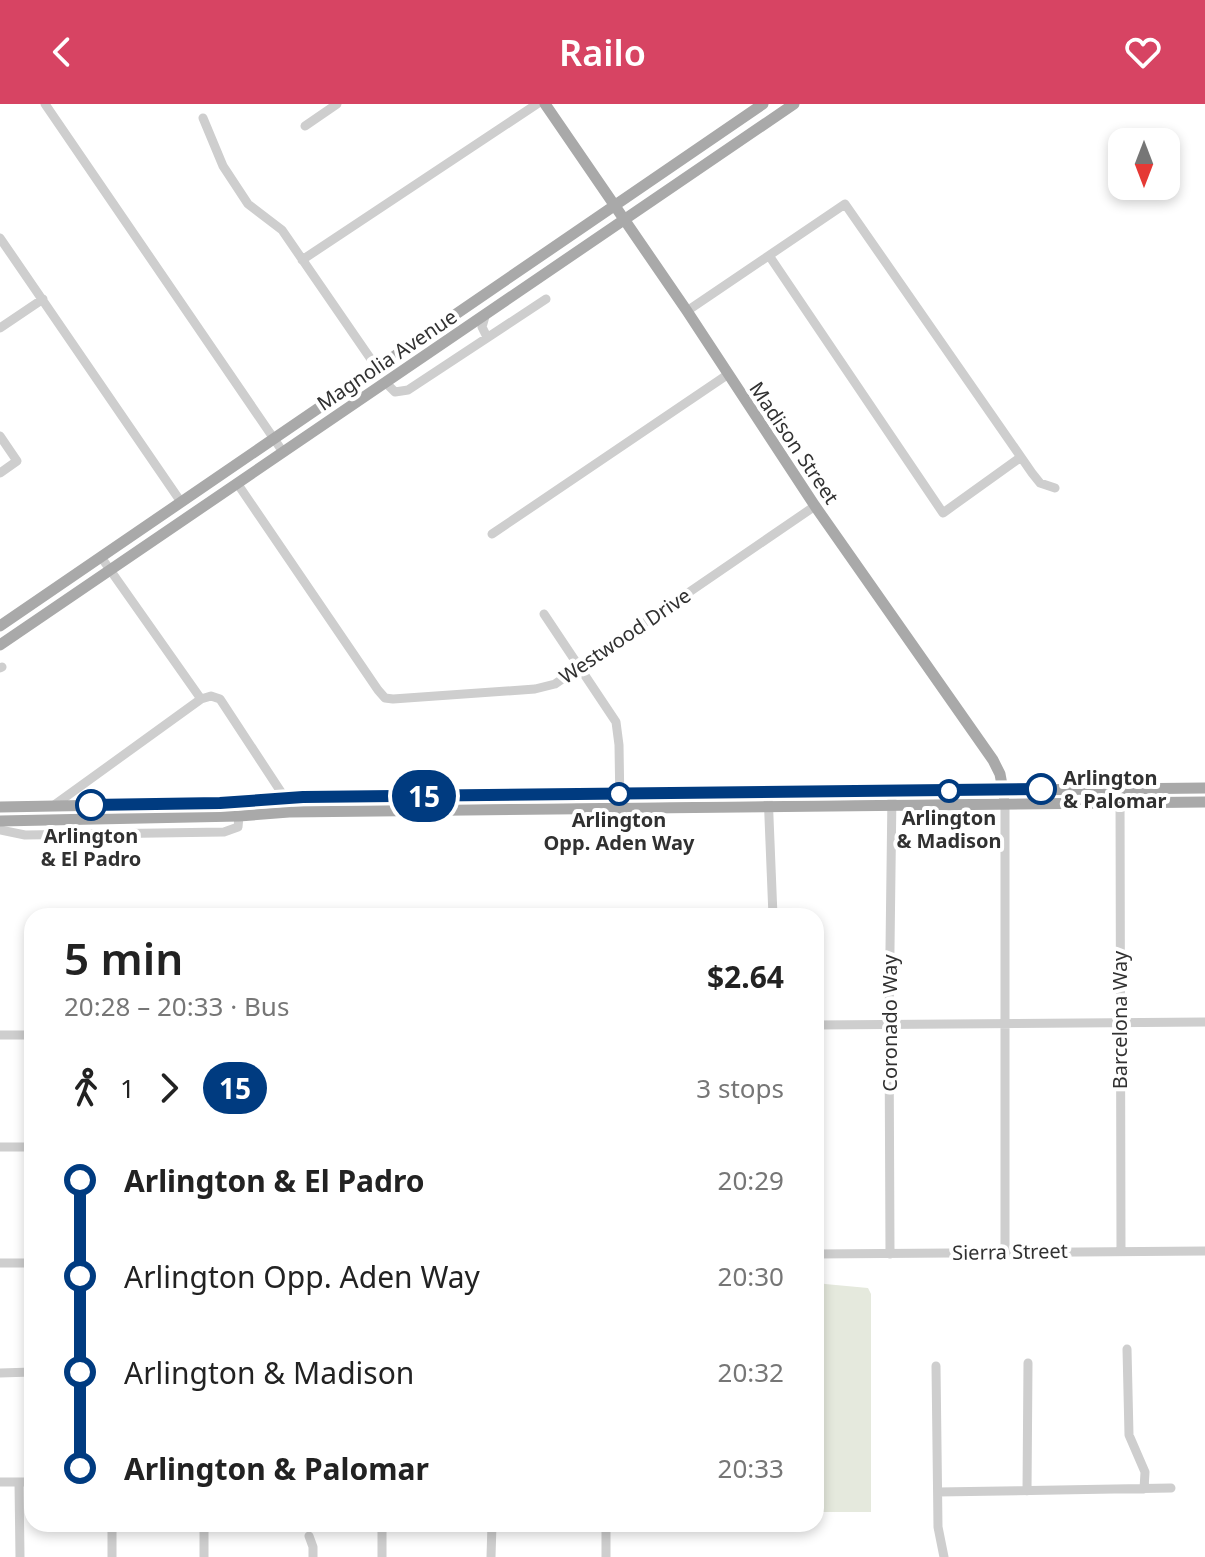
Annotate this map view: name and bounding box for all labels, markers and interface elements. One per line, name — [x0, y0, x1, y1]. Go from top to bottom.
text: Railo — [559, 28, 646, 77]
icon: back — [40, 30, 84, 74]
icon: heart — [1121, 30, 1165, 74]
north arrow — [1108, 128, 1180, 200]
map controls — [1108, 128, 1180, 200]
street label: Magnolia Avenue — [312, 303, 462, 416]
street label: Madison Street — [744, 376, 845, 509]
street label: Westwood Drive — [554, 582, 696, 690]
place label: Arlington & Palomar — [1063, 764, 1167, 814]
line badge: 15 — [388, 770, 460, 822]
marker: Arlington & Palomar — [1026, 774, 1056, 804]
text: 15 — [408, 777, 440, 815]
marker: Arlington & Madison — [938, 780, 960, 802]
marker: Arlington Opp. Aden Way — [608, 783, 630, 805]
marker: Arlington & El Padro — [76, 790, 106, 820]
place label: Arlington & Madison — [896, 804, 1002, 854]
place label: Arlington Opp. Aden Way — [544, 806, 695, 856]
place label: Arlington & El Padro — [41, 822, 141, 872]
text: 5 min — [64, 928, 183, 988]
street label: Barcelona Way — [1106, 950, 1133, 1089]
street label: Coronado Way — [876, 953, 903, 1092]
text: $2.64 — [707, 956, 784, 997]
text: 20:28 – 20:33 · Bus — [64, 988, 289, 1024]
icon: walk — [64, 1066, 108, 1110]
icon: forward — [147, 1066, 191, 1110]
text: 15 — [219, 1069, 251, 1107]
text: 1 — [120, 1070, 135, 1106]
text: 3 stops — [696, 1070, 784, 1106]
text: Arlington & El Padro — [124, 1160, 425, 1201]
text: 20:29 — [718, 1162, 784, 1198]
street label: Sierra Street — [952, 1237, 1068, 1266]
text: Arlington Opp. Aden Way — [124, 1256, 480, 1297]
text: 20:30 — [718, 1258, 784, 1294]
text: Arlington & Madison — [124, 1352, 414, 1393]
text: 20:32 — [718, 1354, 784, 1390]
text: Arlington & Palomar — [124, 1448, 429, 1489]
text: 20:33 — [718, 1450, 784, 1486]

